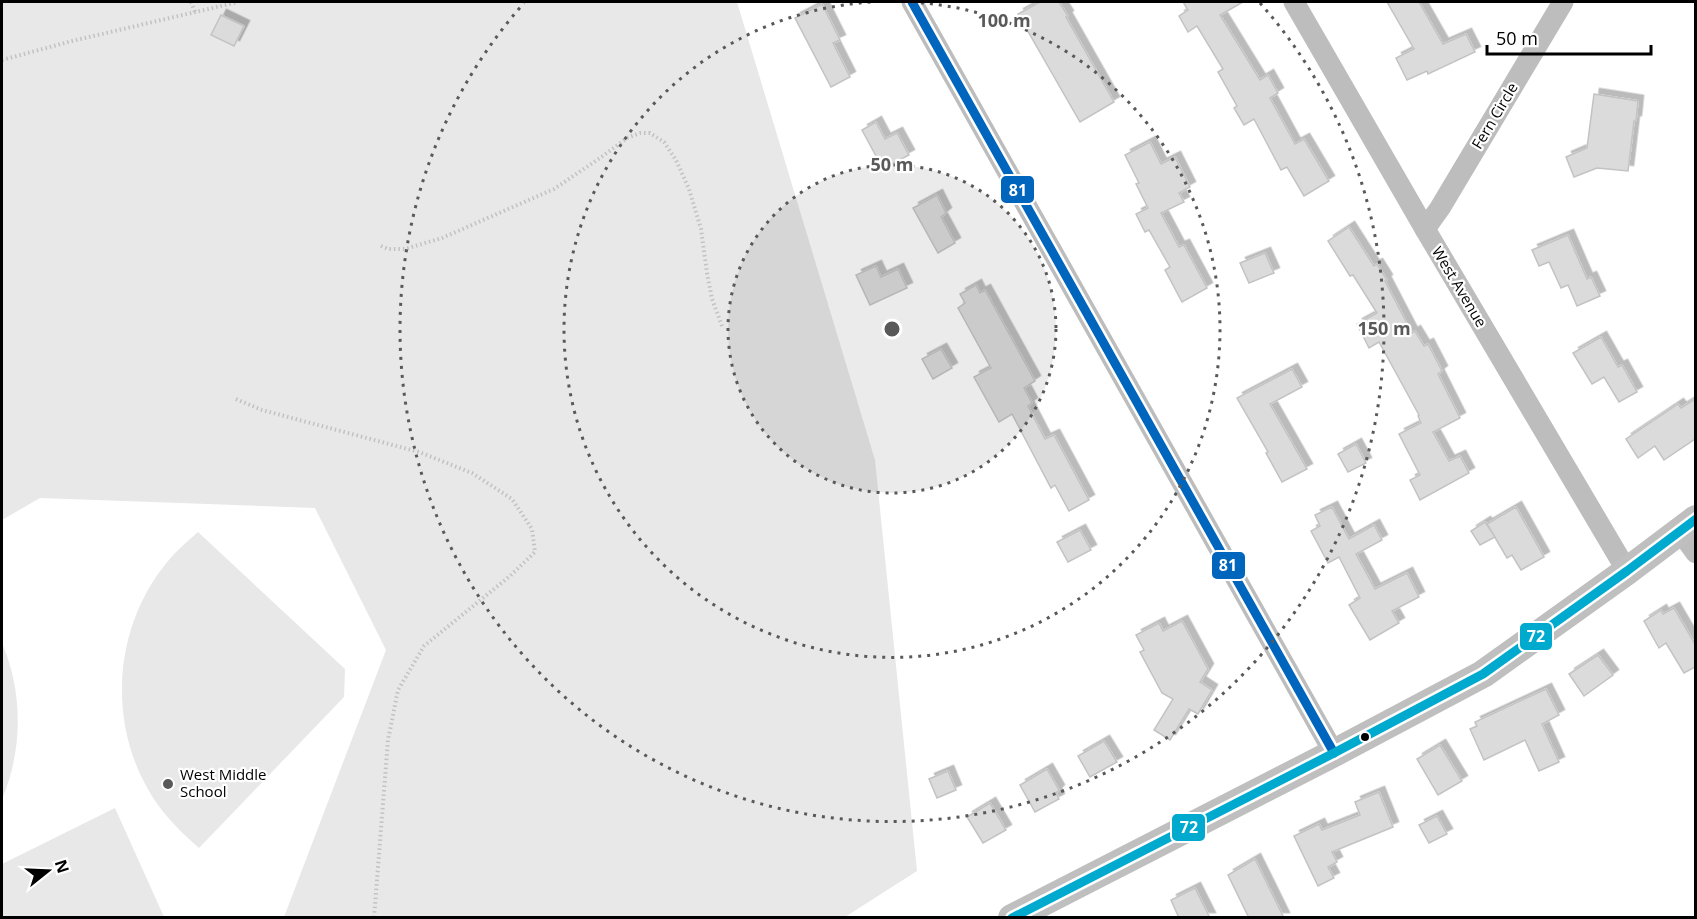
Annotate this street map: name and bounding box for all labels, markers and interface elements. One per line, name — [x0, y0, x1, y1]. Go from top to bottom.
text: 100 m — [977, 8, 1031, 32]
scale bar — [1487, 18, 1650, 56]
text: 50 m — [1496, 26, 1538, 50]
street label: Fern Circle — [1466, 79, 1522, 152]
text: 50 m — [871, 152, 913, 176]
line badge: 81 — [1000, 175, 1035, 204]
text: 81 — [1009, 179, 1027, 201]
street label: West Avenue — [1428, 242, 1492, 331]
text: 150 m — [1357, 316, 1411, 340]
centre of rings — [882, 319, 902, 339]
line badge: 81 — [1211, 551, 1246, 580]
text: 81 — [1219, 554, 1237, 576]
line badge: 72 — [1519, 622, 1553, 651]
text: 72 — [1527, 625, 1545, 647]
unlabelled marker — [1359, 731, 1371, 743]
place label: West Middle School — [180, 764, 267, 801]
marker: West Middle School — [161, 777, 175, 791]
line badge: 72 — [1171, 813, 1206, 842]
text: 72 — [1180, 816, 1198, 838]
north arrow — [18, 841, 78, 901]
text: N — [50, 857, 75, 876]

